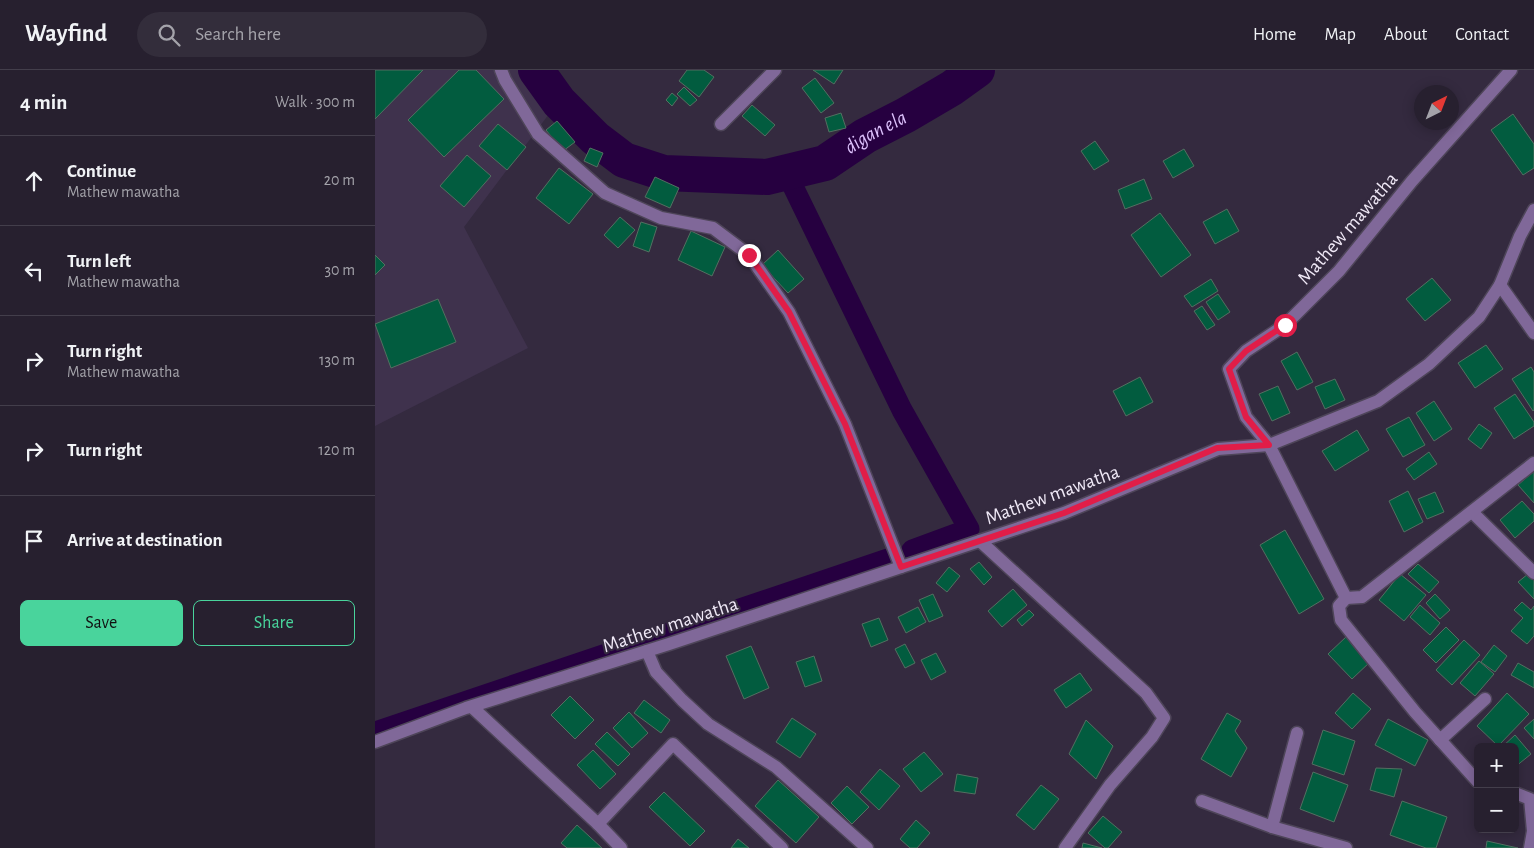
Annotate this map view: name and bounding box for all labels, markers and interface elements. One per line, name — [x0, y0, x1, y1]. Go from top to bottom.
search box — [137, 12, 487, 57]
icon: search — [155, 21, 183, 49]
text: Wayfind — [25, 22, 107, 46]
text: Search here — [195, 25, 281, 44]
text: Home — [1253, 26, 1296, 44]
text: Map — [1324, 26, 1356, 44]
text: About — [1384, 26, 1427, 44]
text: Contact — [1455, 26, 1509, 44]
north arrow — [1414, 85, 1459, 130]
text: 4 min — [20, 92, 67, 113]
text: Walk · 300 m — [275, 94, 355, 110]
water label: digan ela — [841, 107, 910, 158]
text: Continue — [67, 162, 136, 181]
icon: ahead — [20, 167, 48, 195]
street label: Mathew mawatha — [1294, 169, 1402, 288]
text: 20 m — [324, 172, 355, 188]
text: Mathew mawatha — [67, 184, 180, 200]
route end — [738, 244, 761, 267]
text: Turn left — [67, 252, 131, 271]
icon: left — [20, 257, 48, 285]
text: 30 m — [325, 262, 355, 278]
text: Mathew mawatha — [67, 274, 180, 290]
route start — [1274, 314, 1297, 337]
text: Turn right — [67, 342, 142, 361]
icon: right — [20, 347, 48, 375]
text: 130 m — [319, 352, 355, 368]
text: Mathew mawatha — [67, 364, 180, 380]
icon: right — [20, 437, 48, 465]
text: Turn right — [67, 441, 142, 460]
text: 120 m — [318, 442, 355, 458]
street label: Mathew mawatha — [983, 461, 1122, 528]
icon: arrive — [20, 527, 48, 555]
text: Arrive at destination — [67, 531, 223, 550]
street label: Mathew mawatha — [600, 594, 740, 656]
button: Save — [20, 600, 183, 646]
button: Share — [193, 600, 355, 646]
map controls — [1474, 743, 1519, 833]
button: + — [1474, 743, 1519, 788]
button: − — [1474, 788, 1519, 833]

